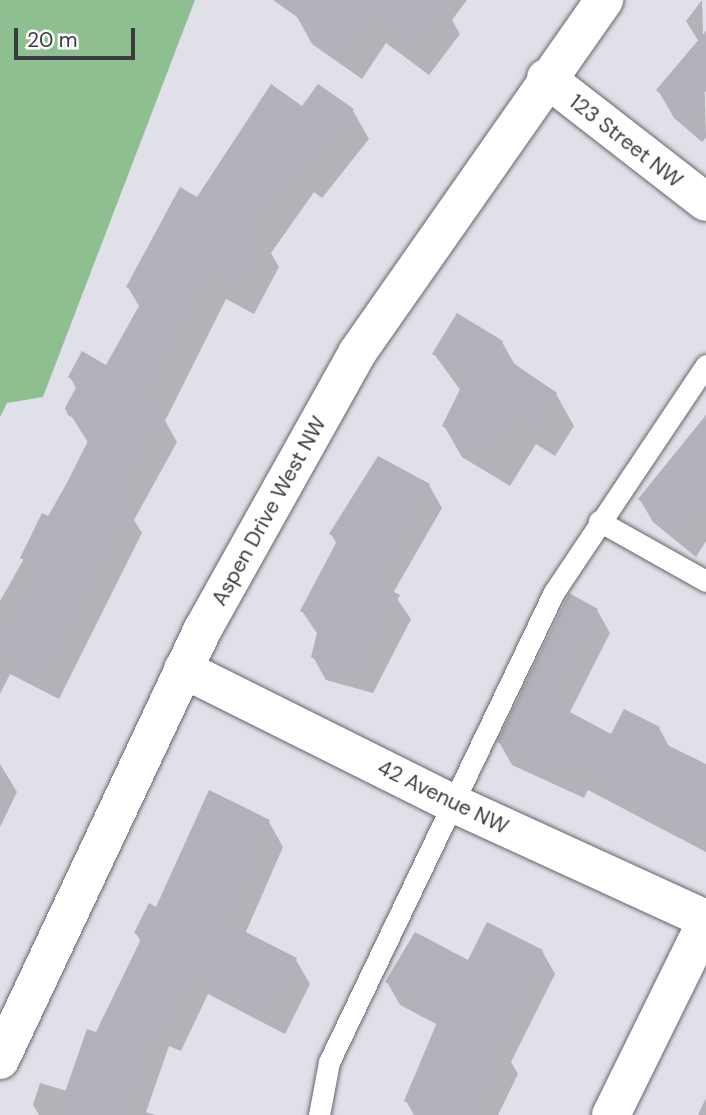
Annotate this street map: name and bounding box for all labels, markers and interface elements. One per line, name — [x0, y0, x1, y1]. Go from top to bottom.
scale bar — [18, 14, 138, 58]
text: 20 m — [27, 26, 78, 54]
street label: 123 Street NW — [564, 89, 688, 193]
street label: Aspen Drive West NW — [206, 412, 332, 610]
street label: 42 Avenue NW — [374, 755, 512, 839]

